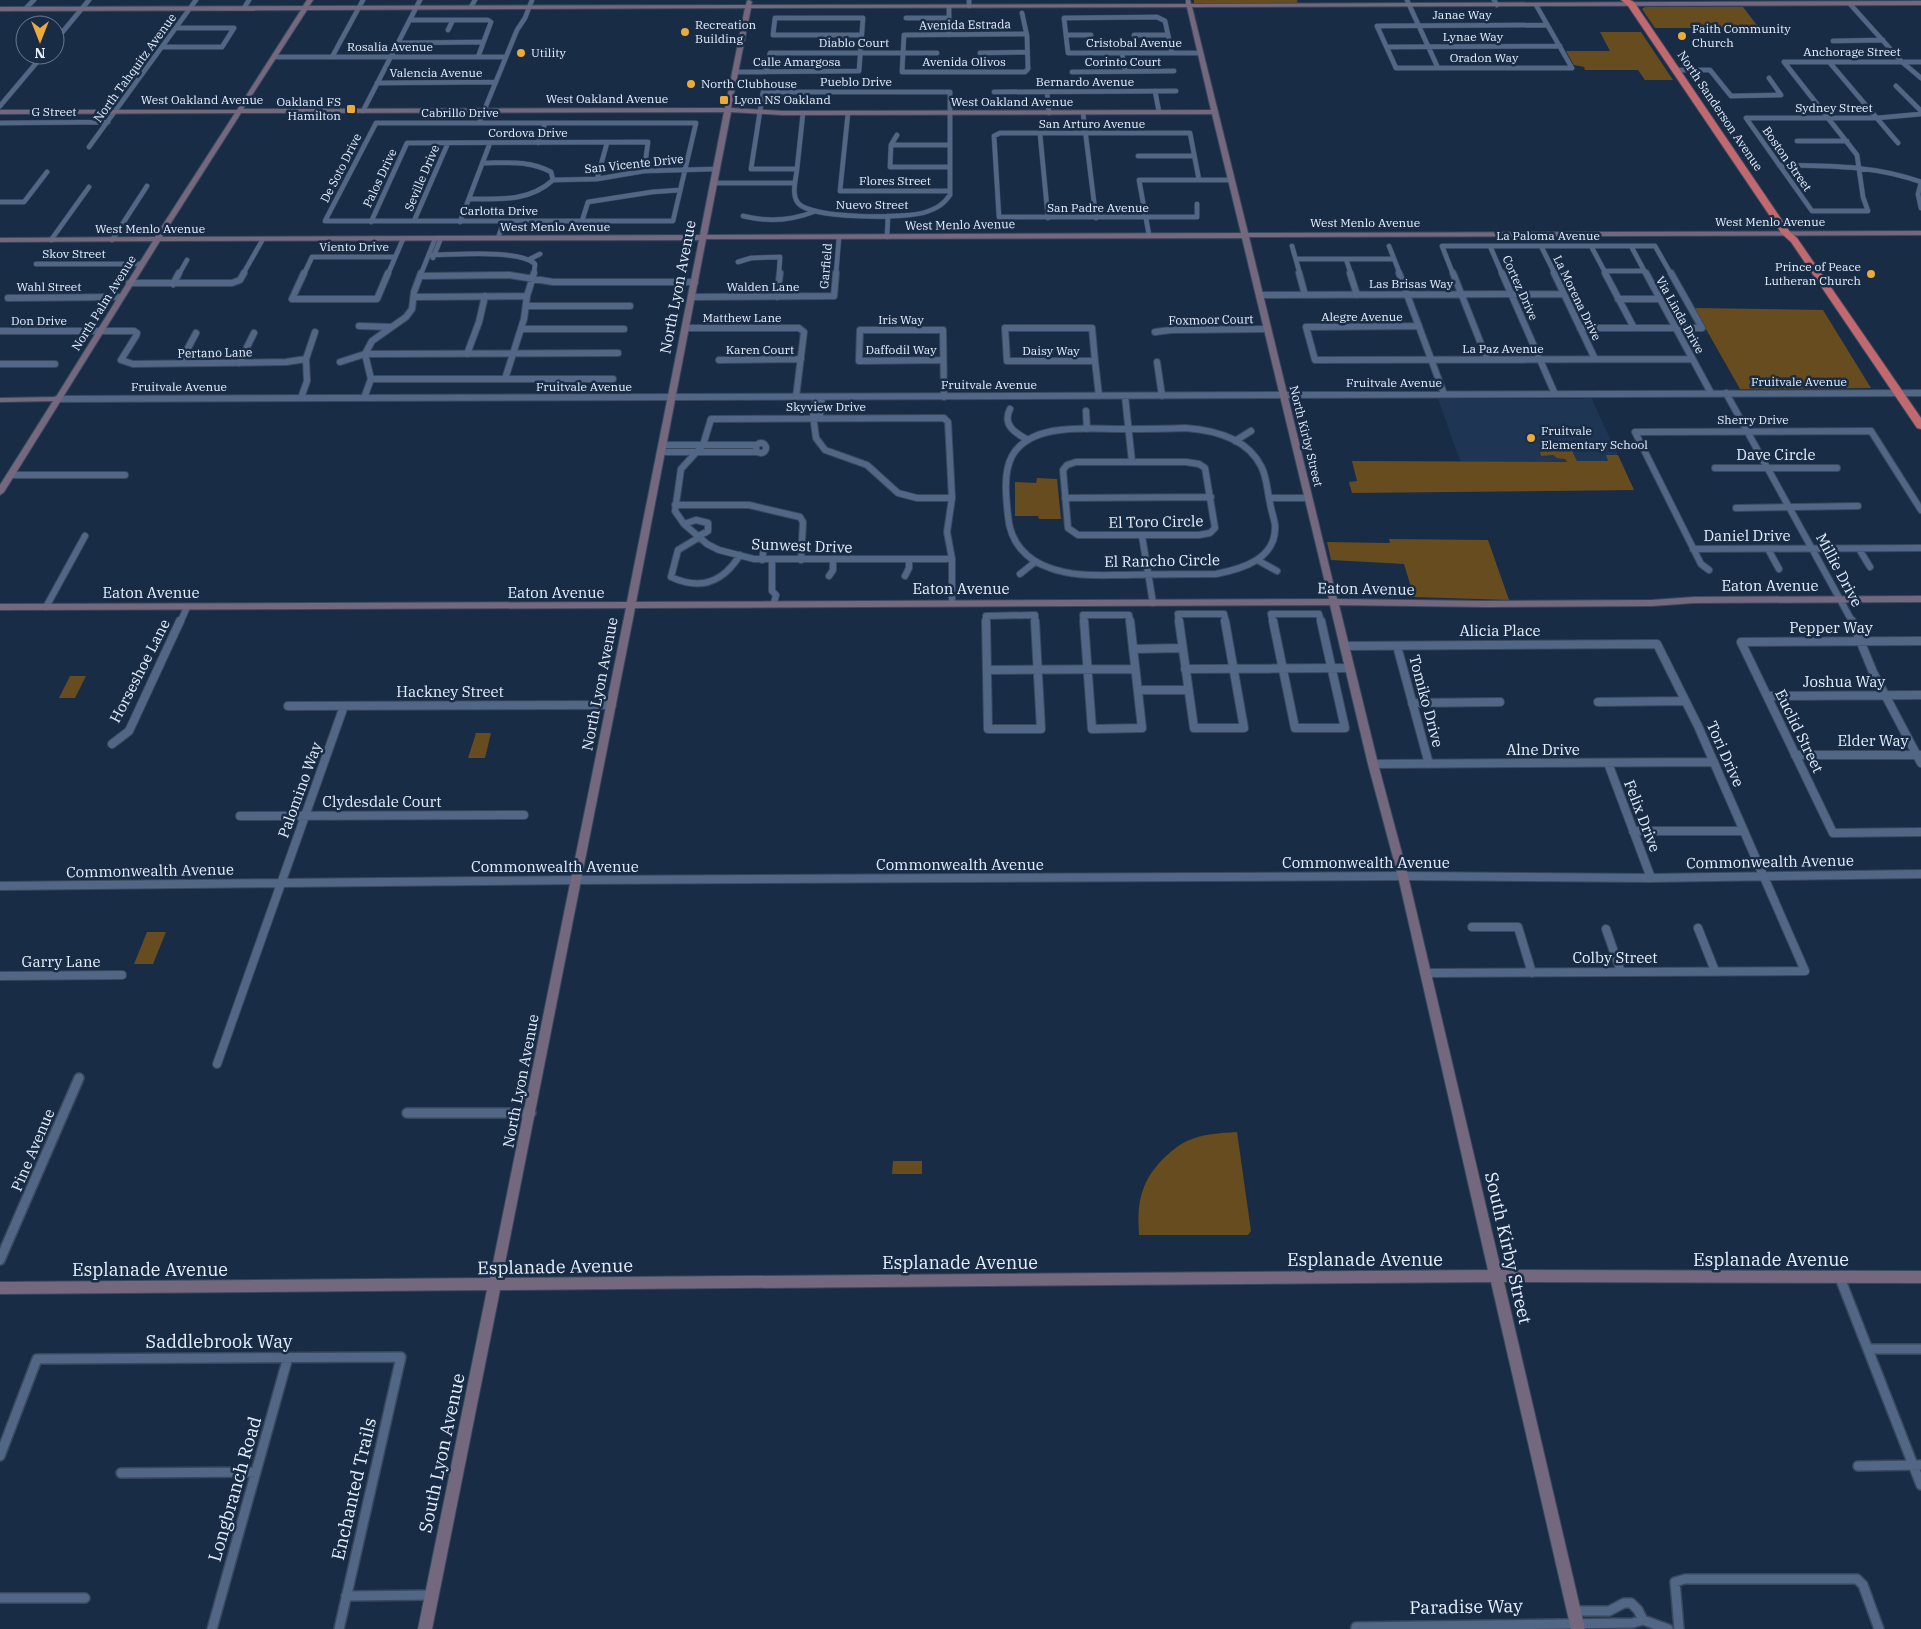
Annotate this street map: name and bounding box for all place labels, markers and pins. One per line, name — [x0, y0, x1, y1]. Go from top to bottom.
place label: Recreation Building — [695, 17, 757, 46]
place label: Faith Community Church — [1692, 21, 1791, 50]
marker: Recreation Building — [679, 26, 691, 38]
marker: Faith Community Church — [1676, 30, 1688, 42]
place label: Utility — [531, 45, 566, 60]
marker: Utility — [515, 47, 527, 59]
place label: North Clubhouse — [701, 76, 797, 91]
marker: North Clubhouse — [685, 78, 697, 90]
place label: Lyon NS Oakland — [734, 92, 831, 107]
place label: Oakland FS Hamilton — [276, 94, 341, 123]
marker: Lyon NS Oakland — [718, 94, 730, 106]
marker: Oakland FS Hamilton — [345, 103, 357, 115]
place label: Prince of Peace Lutheran Church — [1764, 259, 1861, 288]
marker: Prince of Peace Lutheran Church — [1865, 268, 1877, 280]
place label: Fruitvale Elementary School — [1541, 423, 1648, 452]
marker: Fruitvale Elementary School — [1525, 432, 1537, 444]

